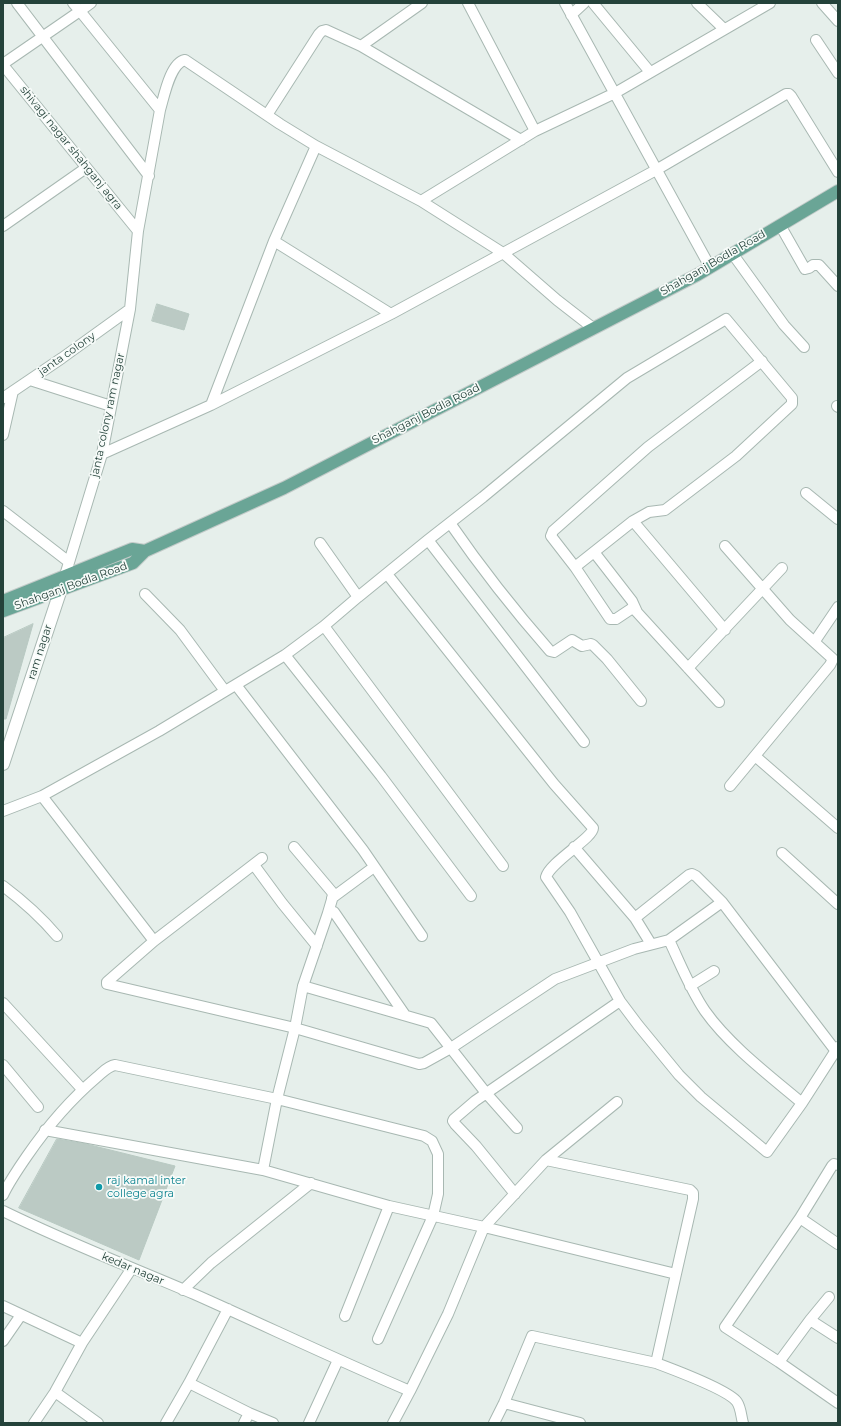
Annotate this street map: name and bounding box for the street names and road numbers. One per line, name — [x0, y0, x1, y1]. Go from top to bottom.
street label: shivagi nagar shahganj agra — [17, 84, 125, 212]
street label: Shahganj Bodla Road — [658, 227, 768, 299]
street label: janta colony — [36, 329, 98, 379]
street label: janta colony ram nagar — [88, 352, 128, 478]
street label: Shahganj Bodla Road — [370, 381, 482, 447]
street label: Shahganj Bodla Road — [13, 559, 129, 613]
street label: ram nagar — [25, 623, 55, 681]
street label: kedar nagar — [100, 1250, 166, 1288]

